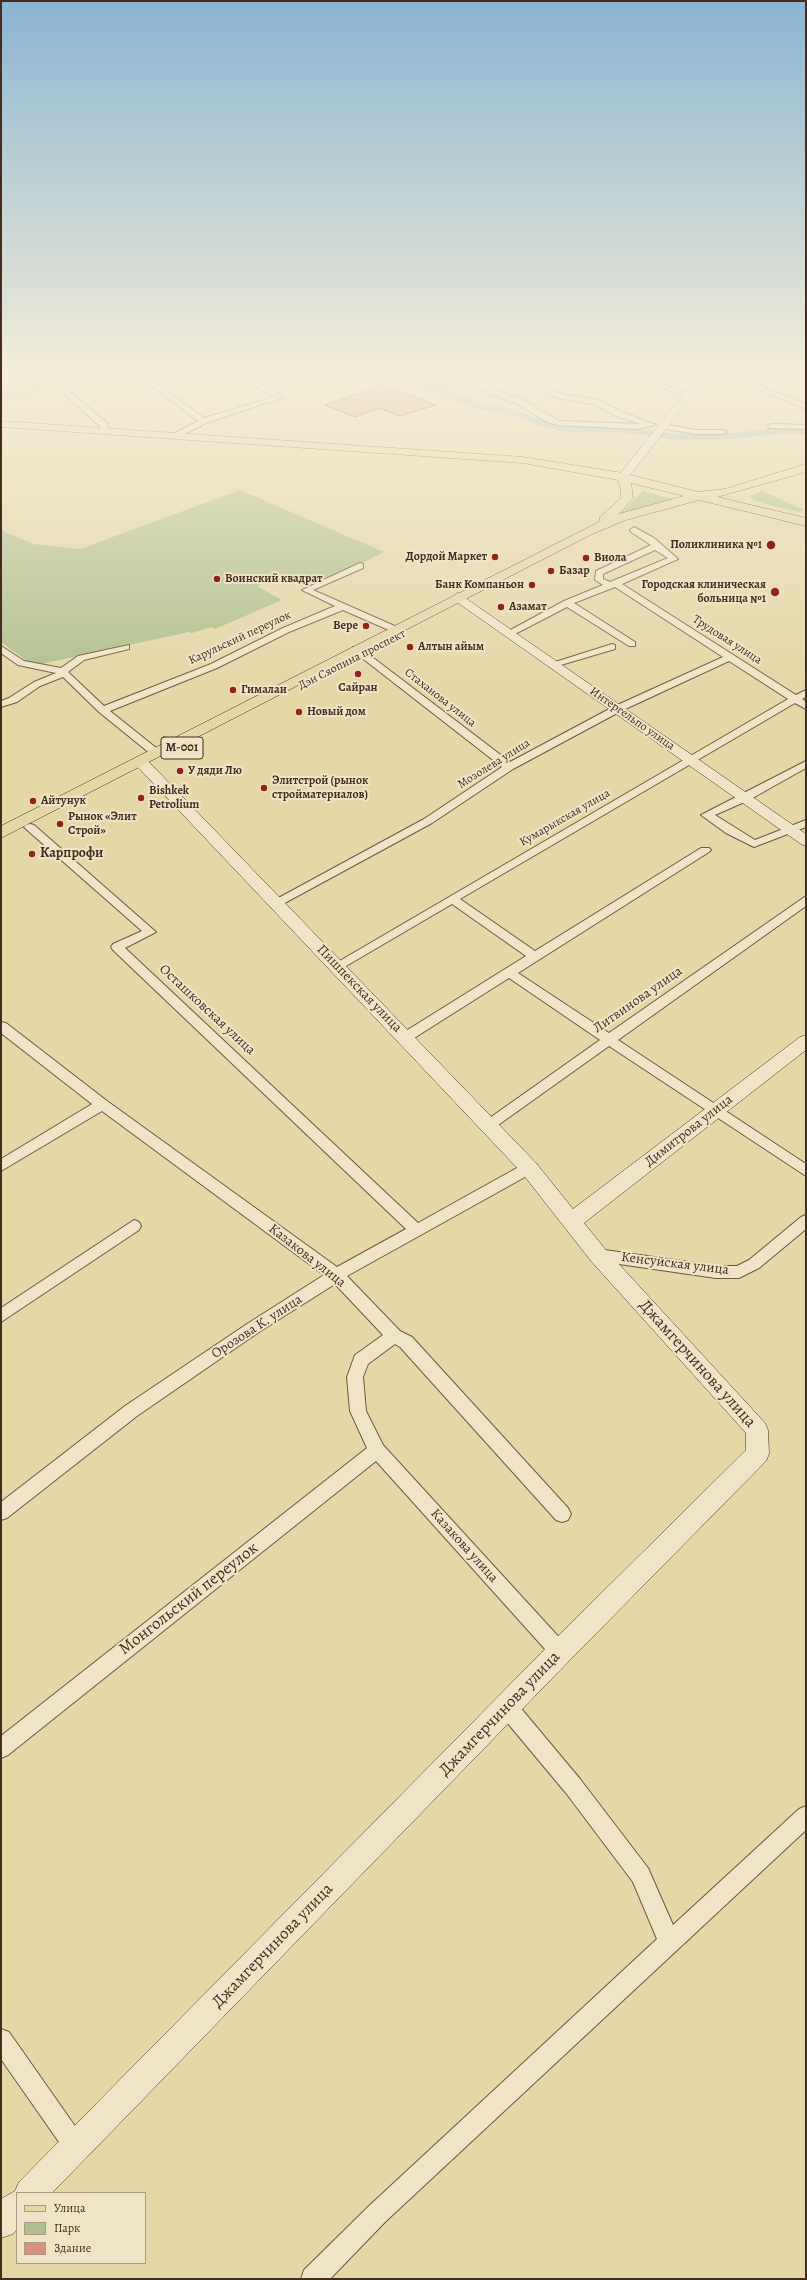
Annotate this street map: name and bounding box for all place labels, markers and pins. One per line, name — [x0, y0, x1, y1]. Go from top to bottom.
place label: Поликлиника №1 — [670, 538, 762, 552]
marker: Поликлиника №1 — [765, 539, 777, 551]
place label: Дордой Маркет — [405, 550, 487, 564]
place label: Виола — [594, 551, 626, 565]
marker: Дордой Маркет — [490, 552, 500, 562]
marker: Виола — [581, 553, 591, 563]
place label: Базар — [559, 564, 590, 578]
marker: Базар — [546, 566, 556, 576]
place label: Воинский квадрат — [225, 572, 323, 586]
marker: Воинский квадрат — [212, 574, 222, 584]
place label: Банк Компаньон — [435, 578, 524, 592]
place label: Городская клиническая больница №1 — [642, 578, 766, 606]
marker: Банк Компаньон — [527, 580, 537, 590]
marker: Городская клиническая больница №1 — [769, 586, 781, 598]
place label: Азамат — [509, 600, 547, 614]
marker: Азамат — [496, 602, 506, 612]
place label: Вере — [333, 619, 358, 633]
marker: Вере — [361, 621, 371, 631]
place label: Алтын айым — [418, 640, 484, 654]
marker: Алтын айым — [405, 642, 415, 652]
marker: Сайран — [353, 669, 363, 679]
place label: Сайран — [338, 681, 378, 695]
place label: Гималаи — [241, 683, 287, 697]
marker: Гималаи — [228, 685, 238, 695]
place label: Новый дом — [307, 705, 366, 719]
marker: Новый дом — [294, 707, 304, 717]
place label: У дяди Лю — [188, 764, 242, 778]
marker: У дяди Лю — [175, 766, 185, 776]
place label: Элитстрой (рынок стройматериалов) — [272, 774, 368, 802]
marker: Элитстрой (рынок стройматериалов) — [259, 783, 269, 793]
place label: Bishkek Petrolium — [149, 784, 199, 812]
marker: Bishkek Petrolium — [136, 793, 146, 803]
place label: Айтунук — [41, 794, 86, 808]
marker: Айтунук — [28, 796, 38, 806]
place label: Рынок «Элит Строй» — [68, 810, 137, 838]
marker: Рынок «Элит Строй» — [55, 819, 65, 829]
place label: Карпрофи — [40, 846, 103, 862]
marker: Карпрофи — [27, 849, 37, 859]

